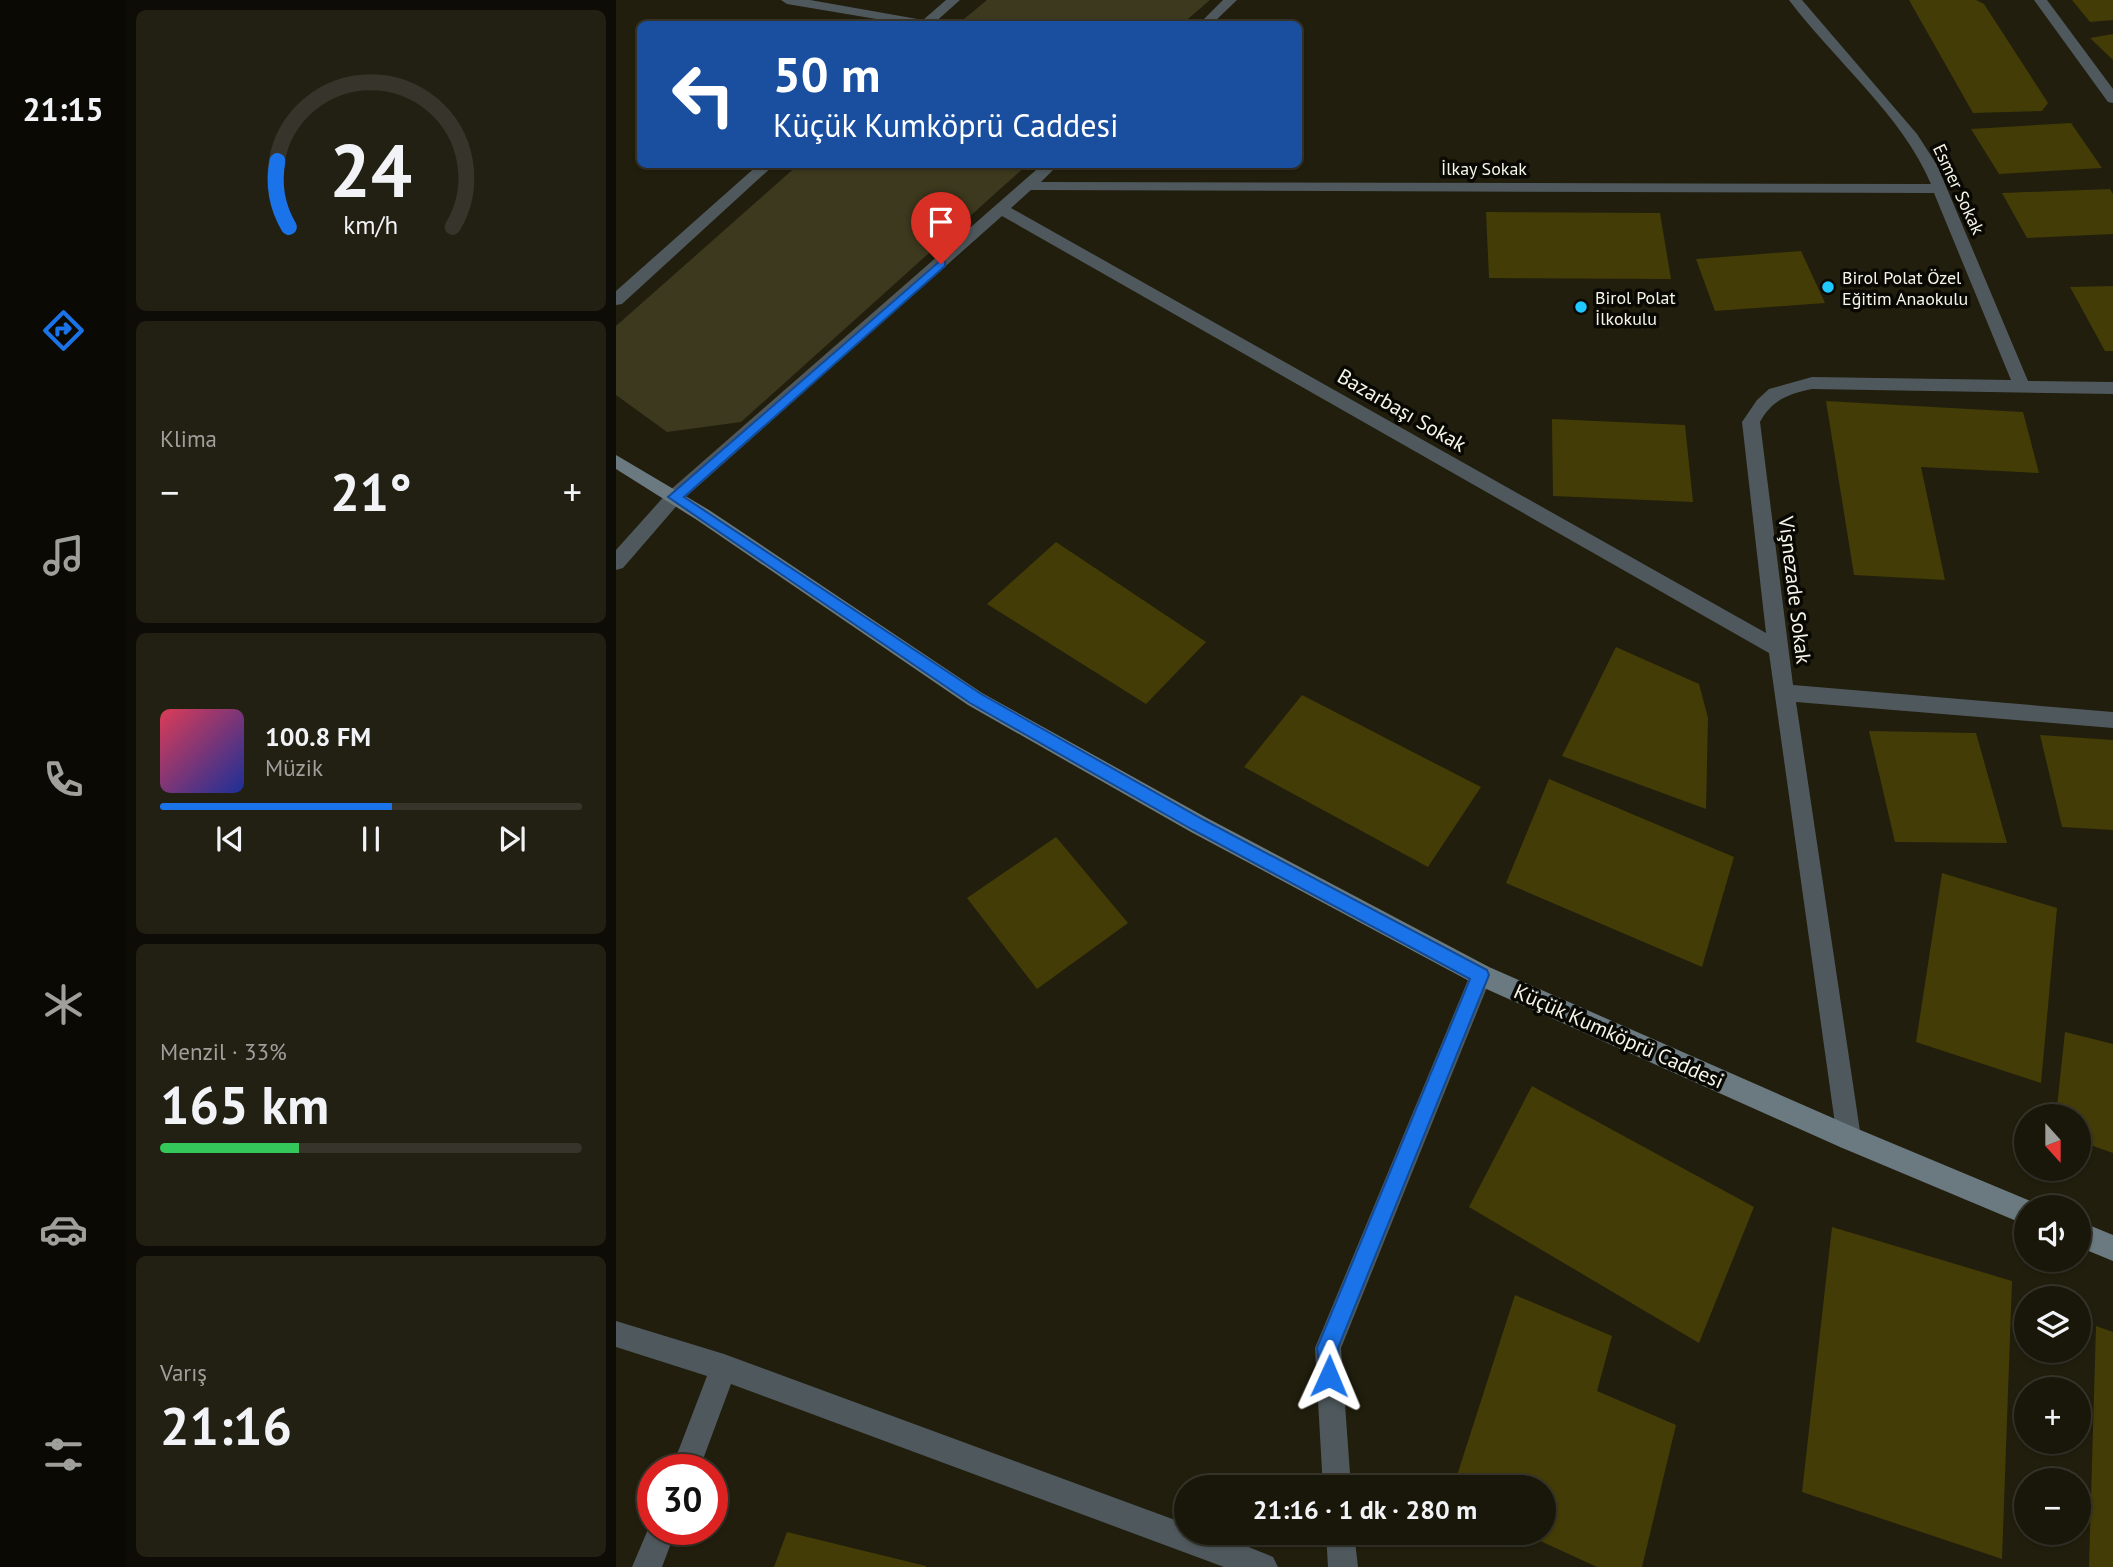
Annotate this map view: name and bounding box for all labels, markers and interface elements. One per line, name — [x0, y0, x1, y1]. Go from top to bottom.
text: 50 m — [773, 42, 880, 106]
icon: left — [658, 49, 749, 140]
text: 21:15 — [22, 88, 104, 130]
text: Küçük Kumköprü Caddesi — [773, 104, 1119, 146]
text: 24 — [330, 123, 412, 217]
street label: Esmer Sokak — [1928, 140, 1990, 238]
street label: İlkay Sokak — [1441, 157, 1527, 180]
pin — [911, 192, 971, 264]
icon: arrive — [922, 203, 960, 241]
text: km/h — [344, 209, 398, 241]
place label: Birol Polat Özel Eğitim Anaokulu — [1842, 266, 1968, 310]
marker: Birol Polat Özel Eğitim Anaokulu — [1820, 279, 1836, 295]
place label: Birol Polat İlkokulu — [1595, 286, 1676, 330]
marker: Birol Polat İlkokulu — [1573, 299, 1589, 315]
icon: directions — [39, 306, 88, 355]
street label: Bazarbaşı Sokak — [1333, 362, 1471, 458]
text: Klima — [160, 424, 217, 453]
text: 21° — [330, 458, 412, 525]
text: − — [160, 467, 179, 516]
text: + — [563, 467, 582, 516]
street label: Vişnezade Sokak — [1772, 514, 1817, 665]
icon: music — [39, 531, 88, 580]
text: 100.8 FM — [265, 720, 371, 753]
text: Müzik — [265, 753, 323, 782]
icon: phone — [39, 755, 88, 804]
icon: previous — [211, 820, 249, 858]
icon: pause — [352, 820, 390, 858]
icon: next — [493, 820, 531, 858]
street label: Küçük Kumköprü Caddesi — [1510, 978, 1728, 1094]
icon: climate — [39, 980, 88, 1029]
text: Menzil · 33% — [160, 1037, 287, 1066]
text: 165 km — [160, 1071, 329, 1138]
north arrow — [2014, 1104, 2091, 1181]
map controls — [2014, 1104, 2091, 1545]
button: sound — [2014, 1195, 2091, 1272]
icon: car — [39, 1205, 88, 1254]
button: layers — [2014, 1286, 2091, 1363]
position arrow — [1292, 1339, 1366, 1413]
text: Varış — [160, 1358, 207, 1387]
button: + — [2014, 1377, 2091, 1454]
text: 21:16 — [160, 1392, 292, 1459]
icon: filters — [39, 1430, 88, 1479]
speed limit sign: 30 — [637, 1454, 728, 1545]
button: − — [2014, 1468, 2091, 1545]
text: 21:16 · 1 dk · 280 m — [1253, 1493, 1477, 1526]

